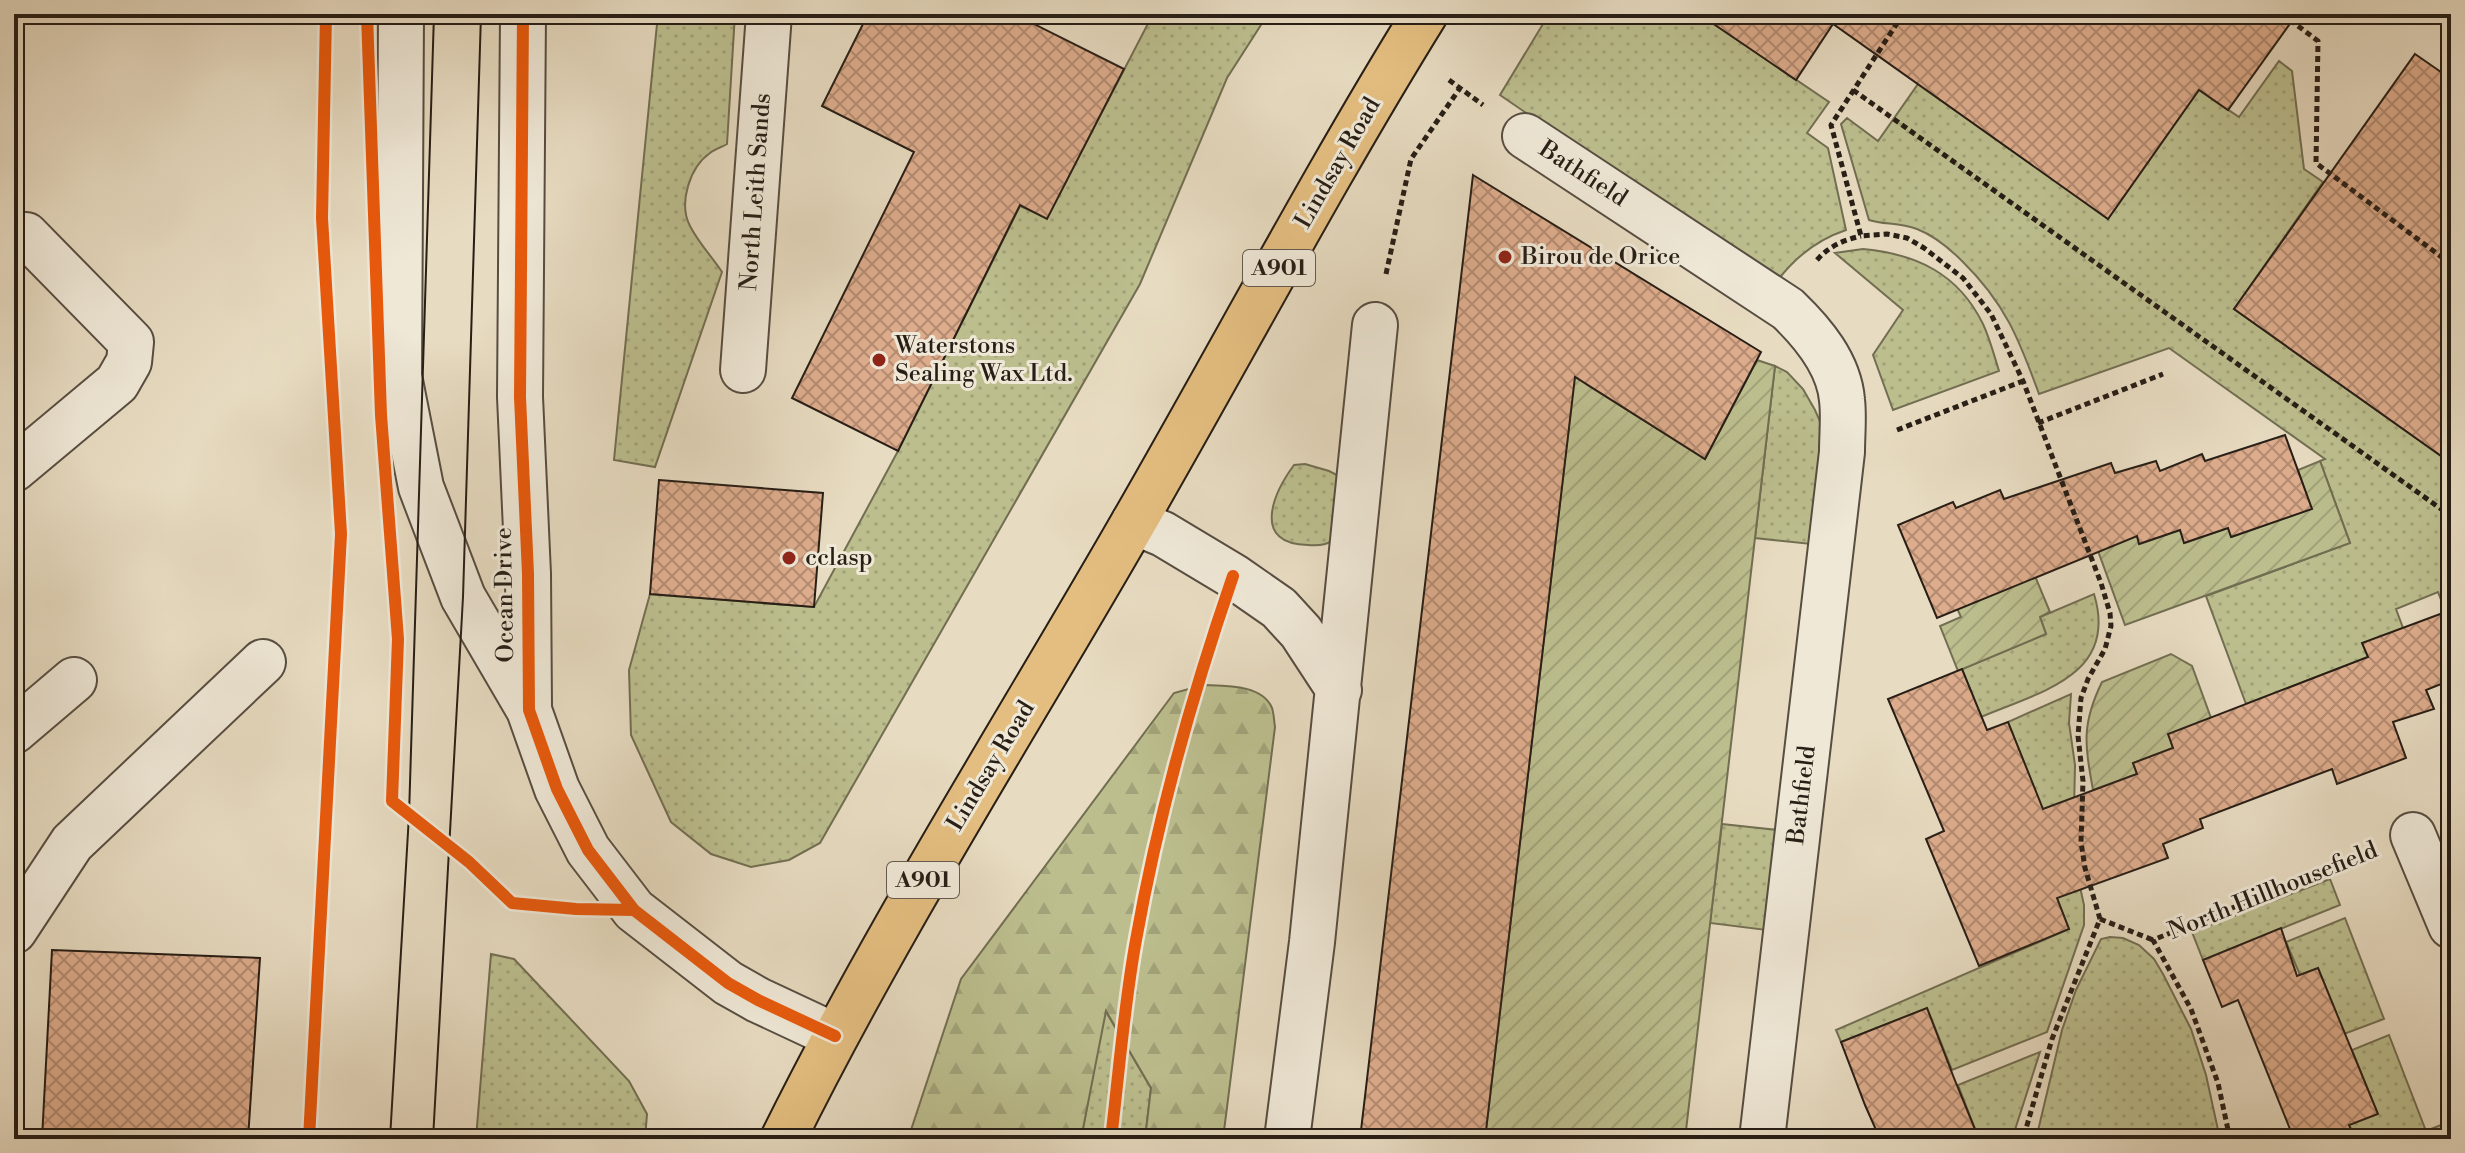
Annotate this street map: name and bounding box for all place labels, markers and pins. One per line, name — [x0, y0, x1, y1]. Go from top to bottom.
place label: Birou de Orice — [1520, 242, 1680, 272]
marker: Birou de Orice — [1496, 248, 1514, 266]
place label: Waterstons Sealing Wax Ltd. — [894, 331, 1073, 389]
marker: Waterstons Sealing Wax Ltd. — [870, 351, 888, 369]
place label: cclasp — [805, 543, 873, 573]
marker: cclasp — [780, 549, 798, 567]

